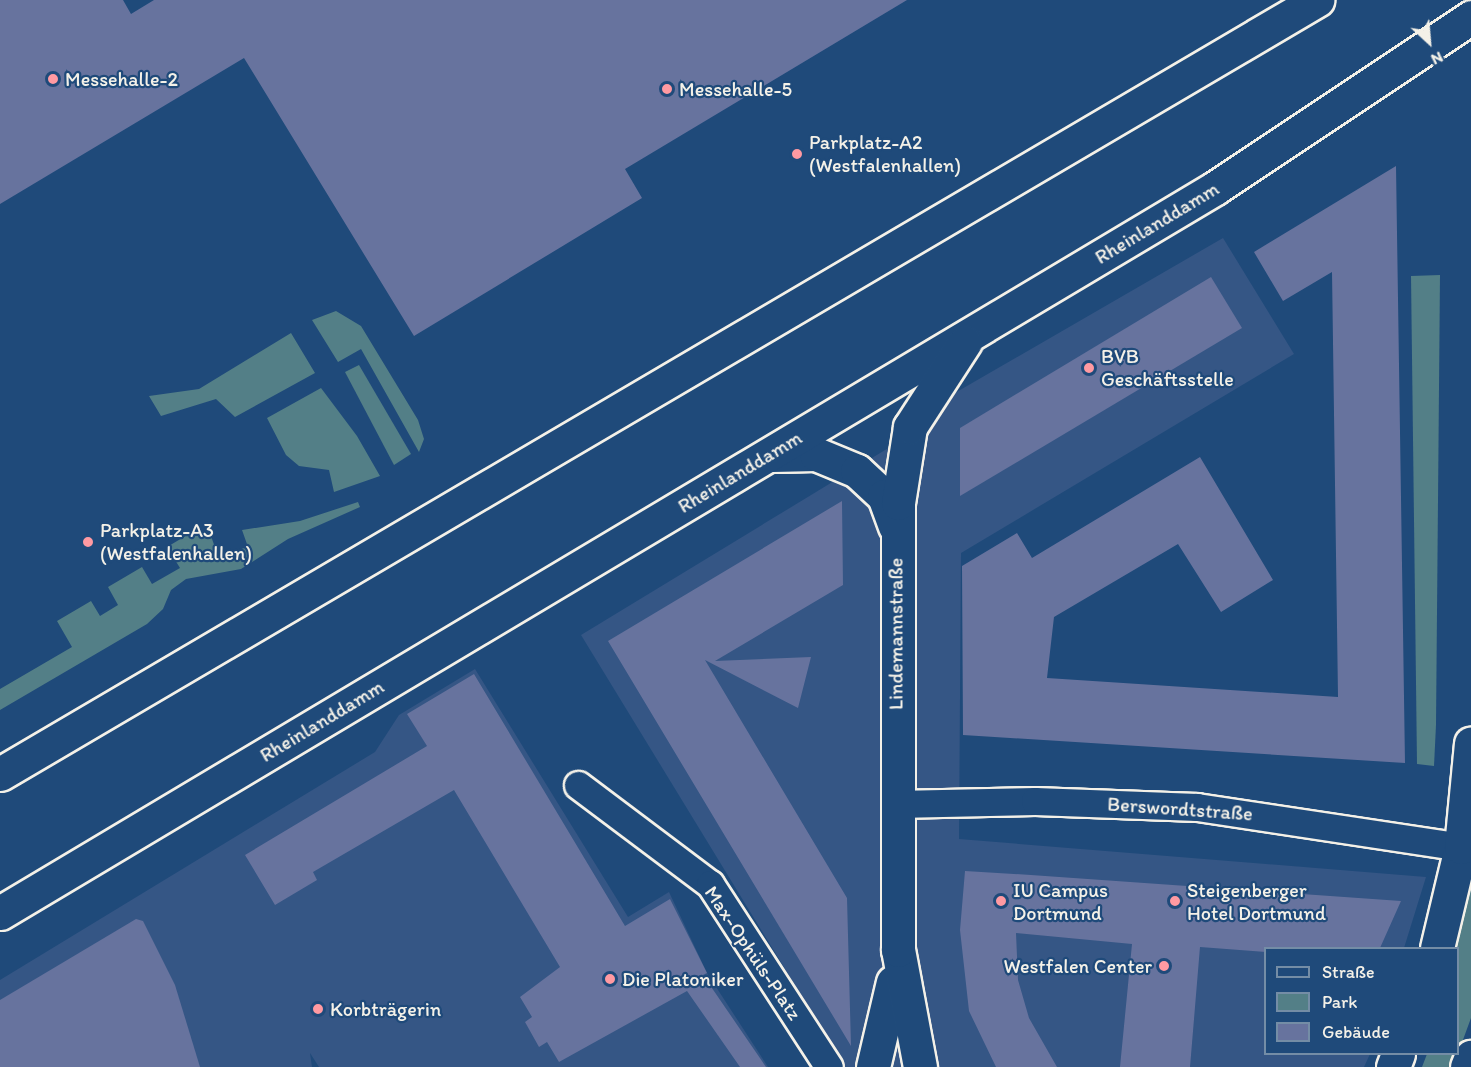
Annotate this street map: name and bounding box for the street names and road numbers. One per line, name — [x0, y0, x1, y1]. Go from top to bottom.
street label: Rheinlanddamm — [1091, 177, 1223, 269]
street label: Rheinlanddamm — [674, 426, 806, 518]
street label: Lindemannstraße — [884, 558, 908, 710]
street label: Rheinlanddamm — [256, 675, 388, 767]
street label: Berswordtstraße — [1106, 792, 1254, 826]
street label: Max-Ophüls-Platz — [699, 881, 807, 1025]

